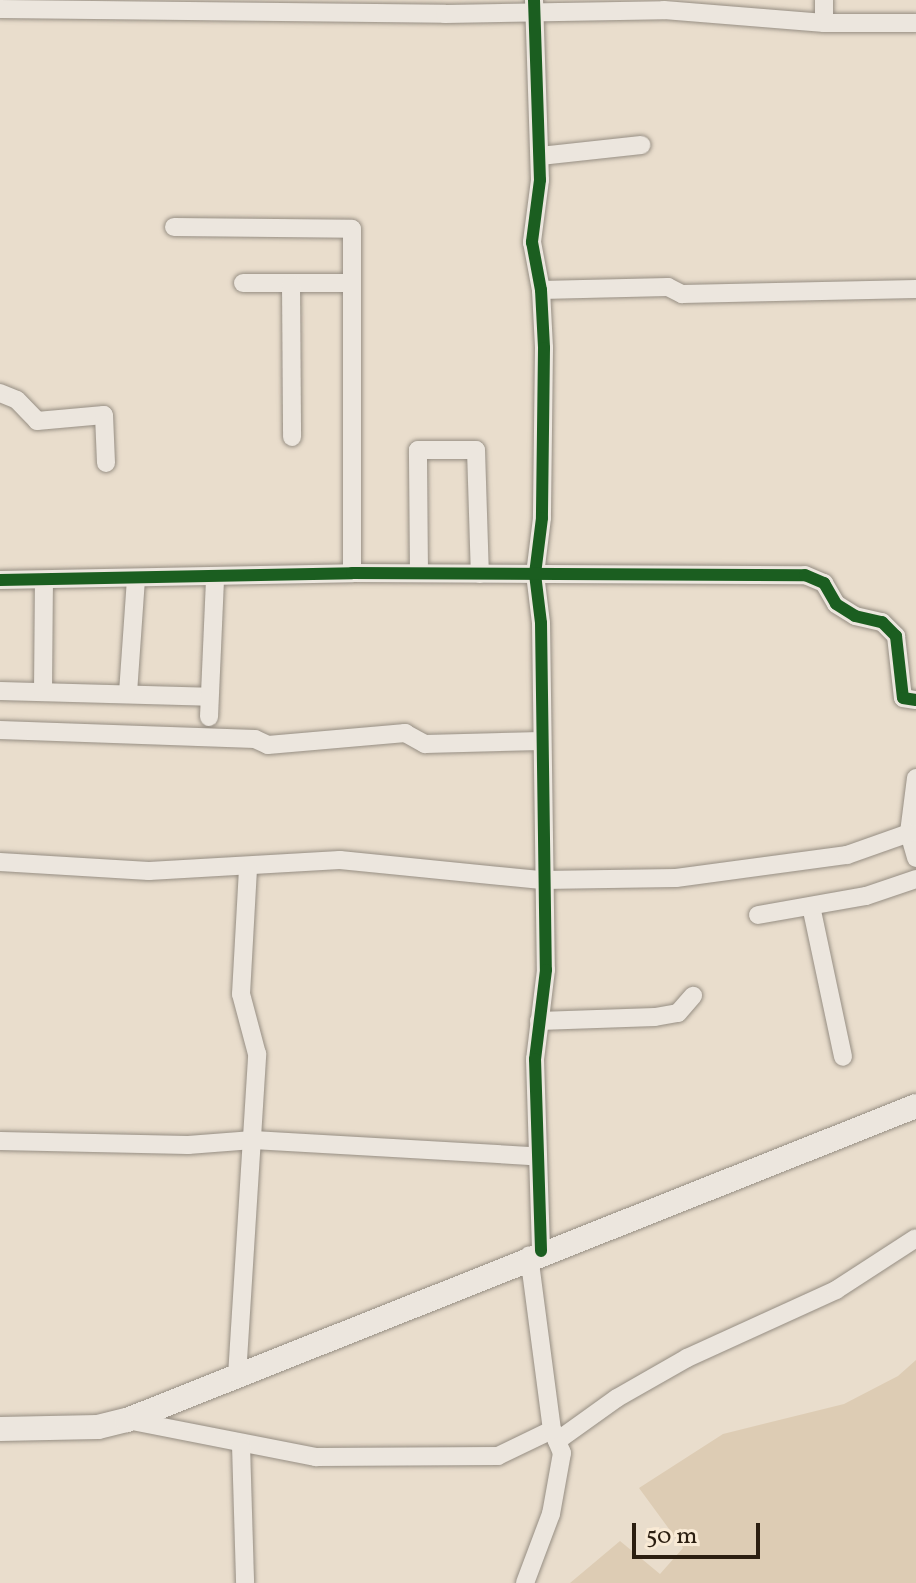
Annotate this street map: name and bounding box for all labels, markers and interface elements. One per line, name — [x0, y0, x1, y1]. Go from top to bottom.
scale bar — [636, 1507, 764, 1557]
text: 50 m — [646, 1520, 698, 1554]

